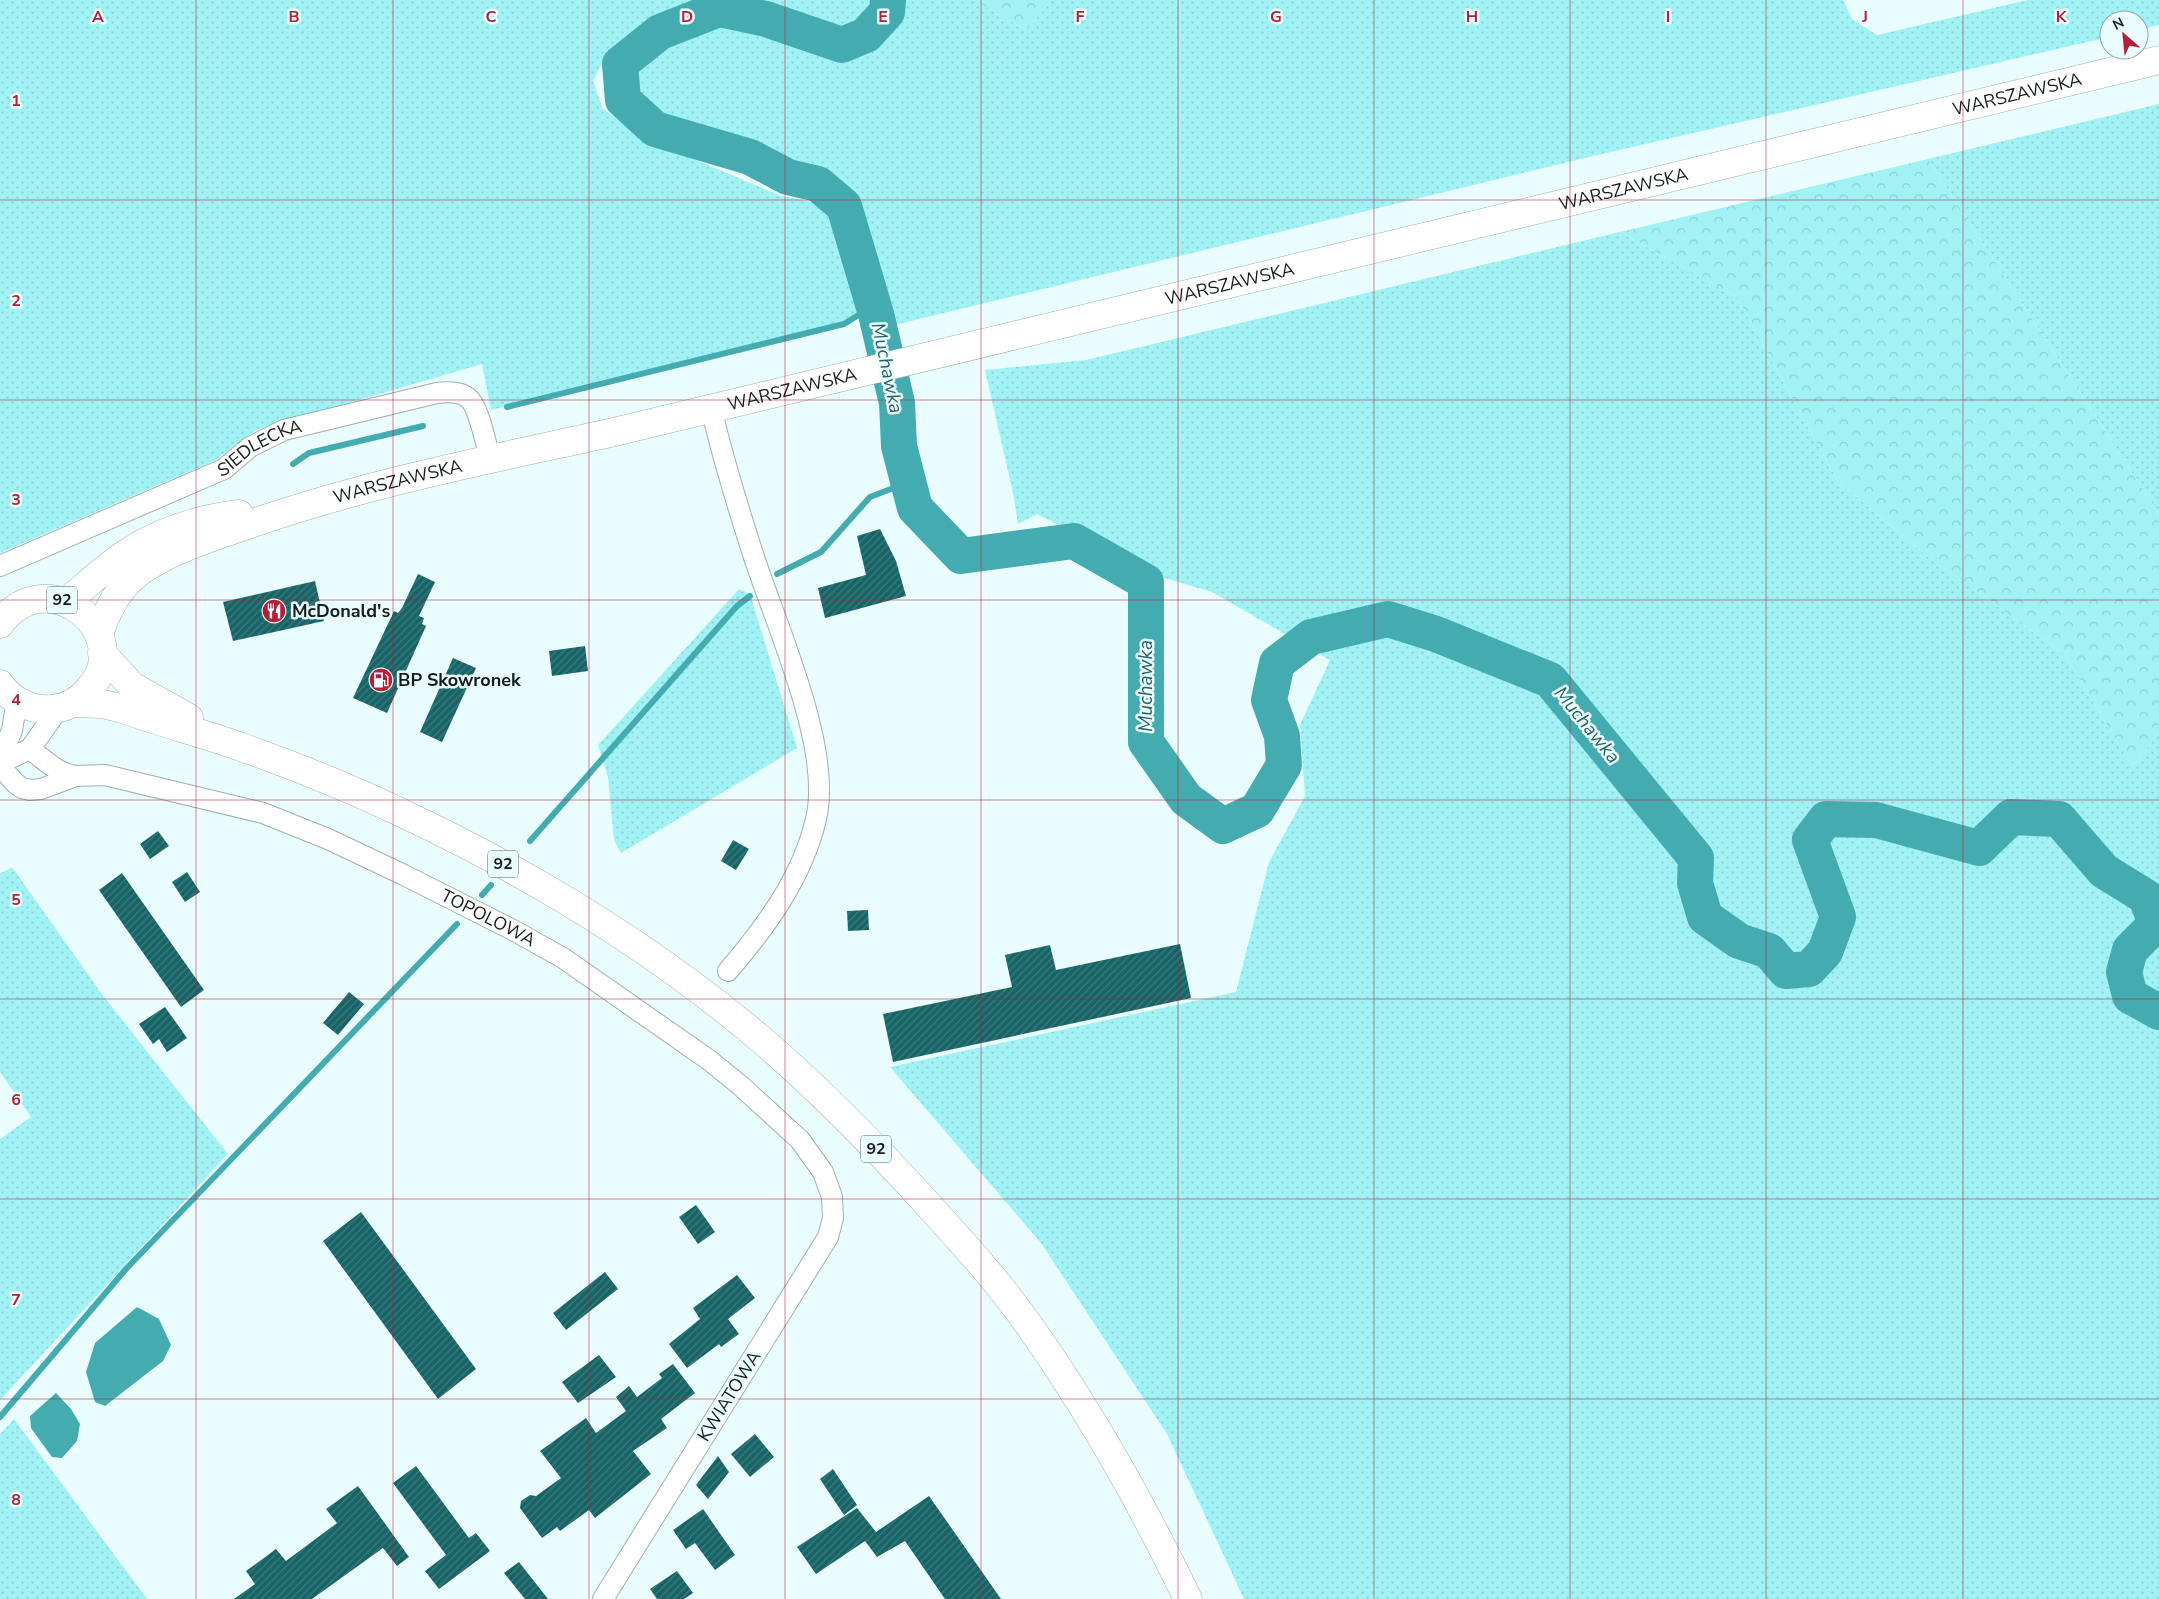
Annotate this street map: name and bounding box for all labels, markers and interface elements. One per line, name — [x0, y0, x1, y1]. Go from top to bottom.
text: A — [92, 6, 104, 28]
text: B — [288, 6, 300, 28]
text: C — [486, 6, 497, 28]
text: D — [681, 6, 693, 28]
text: E — [878, 6, 888, 28]
text: F — [1076, 6, 1085, 28]
text: G — [1270, 6, 1282, 28]
text: H — [1466, 6, 1478, 28]
text: I — [1666, 6, 1670, 28]
text: J — [1861, 6, 1868, 28]
text: K — [2056, 6, 2068, 28]
north arrow — [2099, 10, 2149, 60]
text: N — [2109, 13, 2127, 35]
street label: WARSZAWSKA — [1950, 67, 2084, 121]
text: 1 — [11, 90, 21, 112]
street label: WARSZAWSKA — [1556, 162, 1690, 216]
street label: WARSZAWSKA — [1162, 257, 1297, 311]
text: 2 — [11, 290, 21, 312]
water label: Muchawka — [865, 320, 909, 416]
street label: WARSZAWSKA — [725, 362, 859, 416]
street label: SIEDLECKA — [214, 414, 304, 482]
street label: WARSZAWSKA — [330, 454, 465, 509]
text: 3 — [11, 489, 21, 511]
road number: 92 — [47, 586, 77, 614]
restaurant icon: McDonald's — [261, 598, 287, 624]
place label: McDonald's — [292, 599, 390, 623]
water label: Muchawka — [1133, 640, 1159, 732]
fuel station icon: BP Skowronek — [368, 667, 394, 693]
place label: BP Skowronek — [398, 668, 521, 692]
water label: Muchawka — [1548, 681, 1626, 769]
text: 4 — [11, 689, 21, 711]
road number: 92 — [488, 851, 518, 878]
street label: TOPOLOWA — [437, 884, 540, 952]
text: 5 — [11, 889, 21, 911]
text: 6 — [11, 1089, 21, 1111]
road number: 92 — [861, 1136, 891, 1162]
text: 7 — [11, 1289, 21, 1311]
street label: KWIATOWA — [692, 1346, 766, 1446]
text: 8 — [11, 1489, 21, 1511]

